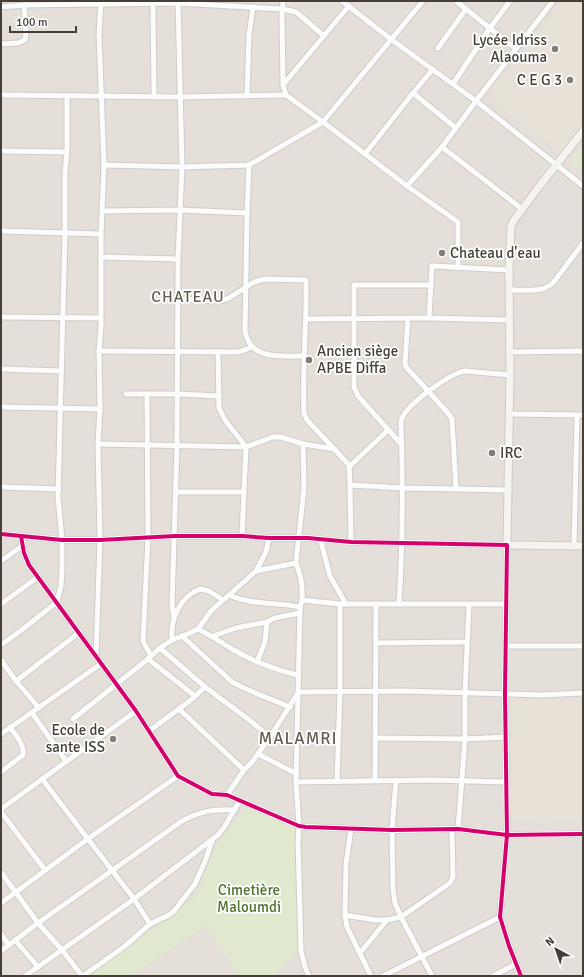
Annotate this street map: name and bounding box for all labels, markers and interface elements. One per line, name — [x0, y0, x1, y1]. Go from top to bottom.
scale bar — [10, 8, 76, 34]
text: 100 m — [16, 15, 48, 30]
place label: Lycée Idriss Alaouma — [472, 31, 547, 66]
marker: Lycée Idriss Alaouma — [550, 44, 560, 54]
place label: C E G 3 — [517, 71, 562, 89]
marker: C E G 3 — [565, 75, 575, 85]
place label: Chateau d'eau — [450, 244, 541, 262]
marker: Chateau d'eau — [437, 248, 447, 258]
district label: CHATEAU — [151, 287, 225, 307]
place label: Ancien siège APBE Diffa — [317, 342, 398, 377]
marker: Ancien siège APBE Diffa — [304, 355, 314, 365]
place label: IRC — [500, 444, 522, 462]
marker: IRC — [487, 448, 497, 458]
place label: Ecole de sante ISS — [46, 721, 105, 756]
district label: MALAMRI — [258, 728, 338, 749]
marker: Ecole de sante ISS — [108, 734, 118, 744]
park label: Cimetière Maloumdi — [217, 881, 281, 916]
north arrow — [536, 929, 576, 969]
text: N — [543, 934, 557, 949]

